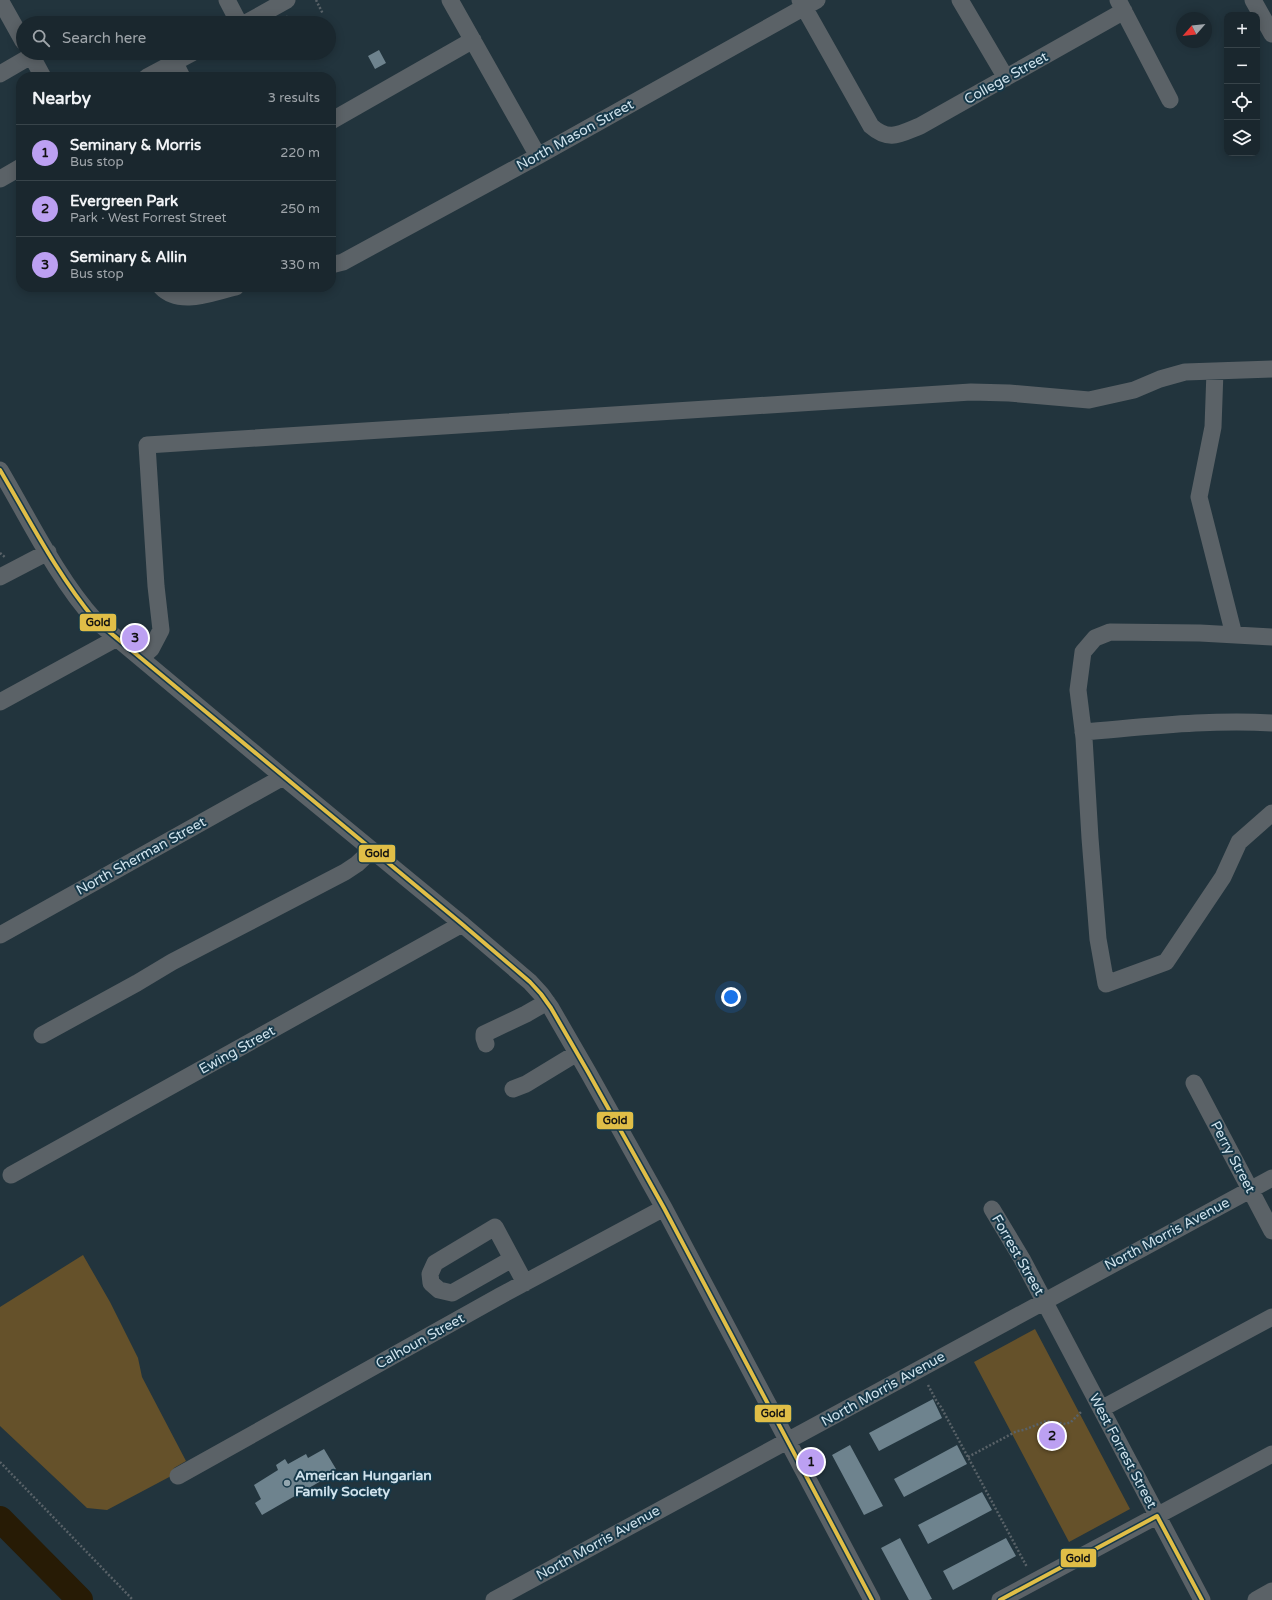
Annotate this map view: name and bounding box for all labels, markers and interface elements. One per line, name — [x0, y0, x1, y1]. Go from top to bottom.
north arrow — [1176, 12, 1212, 48]
map controls — [1224, 12, 1260, 156]
button: + — [1224, 12, 1260, 48]
search box — [16, 16, 336, 60]
icon: search — [30, 27, 52, 49]
text: Search here — [62, 29, 146, 47]
street label: College Street — [961, 48, 1052, 108]
button: − — [1224, 48, 1260, 84]
button: locate — [1224, 84, 1260, 120]
text: Nearby — [32, 88, 91, 109]
text: 3 results — [268, 90, 320, 106]
street label: North Mason Street — [513, 95, 637, 174]
button: layers — [1224, 120, 1260, 156]
text: Seminary & Morris — [70, 136, 201, 154]
text: 1 — [41, 145, 49, 161]
text: 220 m — [280, 145, 320, 161]
text: Bus stop — [70, 154, 124, 170]
text: Evergreen Park — [70, 192, 178, 210]
text: 2 — [41, 201, 49, 217]
text: 250 m — [280, 201, 320, 217]
text: Park · West Forrest Street — [70, 210, 226, 226]
text: Seminary & Allin — [70, 248, 187, 266]
text: 3 — [41, 257, 49, 273]
text: 330 m — [280, 257, 320, 273]
text: Bus stop — [70, 266, 124, 282]
line badge: Gold — [79, 613, 117, 632]
text: Gold — [86, 616, 110, 629]
pin: 3 — [122, 623, 148, 653]
street label: North Sherman Street — [73, 813, 209, 899]
line badge: Gold — [358, 844, 396, 863]
text: Gold — [365, 847, 389, 860]
your location — [721, 987, 741, 1007]
street label: Ewing Street — [196, 1022, 279, 1078]
line badge: Gold — [596, 1111, 634, 1130]
text: Gold — [603, 1114, 627, 1127]
street label: Perry Street — [1207, 1118, 1259, 1196]
street label: North Morris Avenue — [1102, 1194, 1232, 1274]
street label: Forrest Street — [988, 1212, 1048, 1299]
street label: Calhoun Street — [373, 1309, 468, 1372]
street label: North Morris Avenue — [818, 1348, 948, 1430]
street label: West Forrest Street — [1086, 1391, 1161, 1512]
line badge: Gold — [754, 1404, 792, 1423]
text: Gold — [761, 1407, 785, 1420]
pin: 2 — [1039, 1421, 1065, 1451]
pin: 1 — [798, 1447, 824, 1477]
place label: American Hungarian Family Society — [295, 1467, 432, 1500]
marker: American Hungarian Family Society — [282, 1478, 292, 1488]
street label: North Morris Avenue — [533, 1502, 663, 1584]
line badge: Gold — [1060, 1548, 1097, 1568]
text: Gold — [1066, 1552, 1090, 1565]

